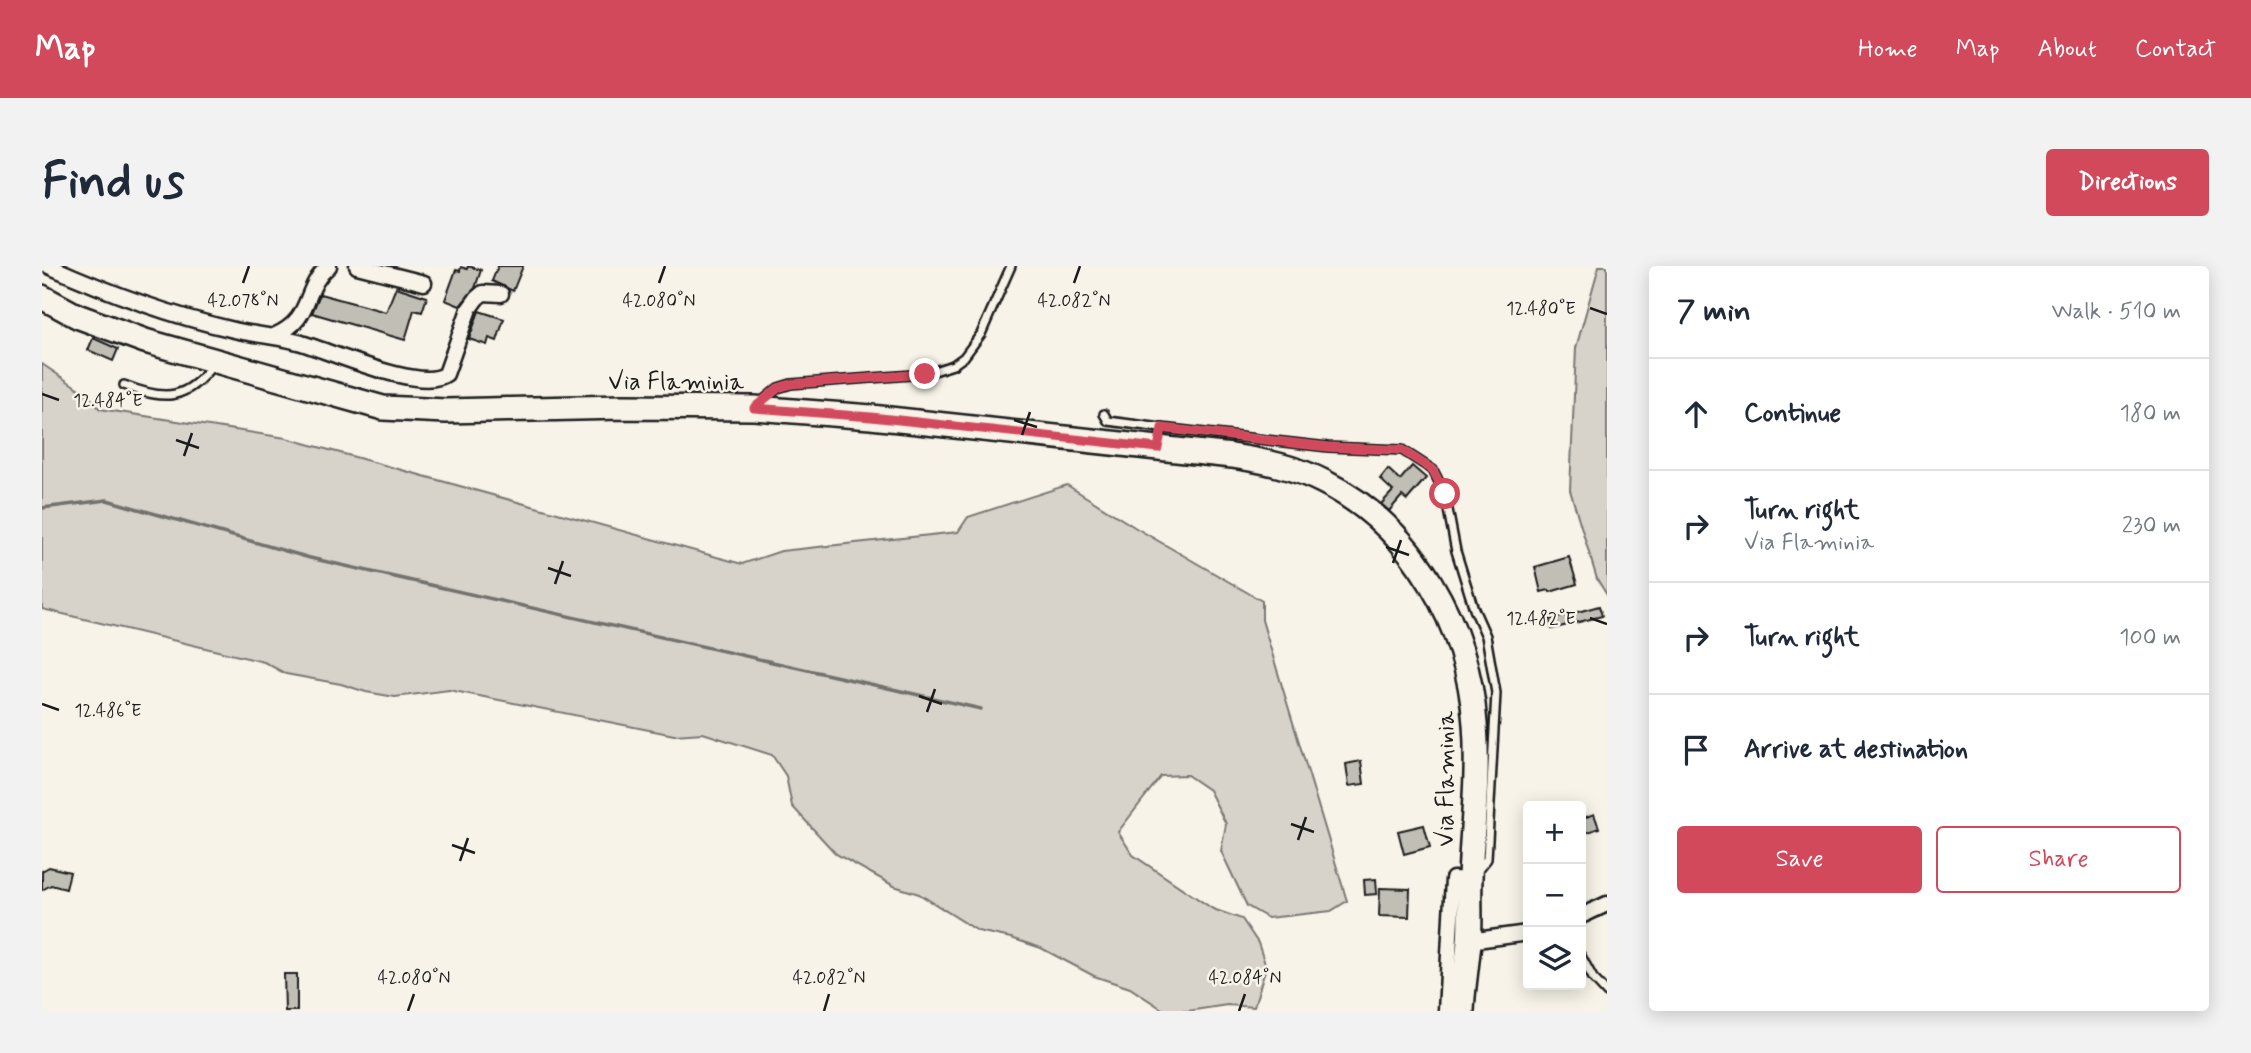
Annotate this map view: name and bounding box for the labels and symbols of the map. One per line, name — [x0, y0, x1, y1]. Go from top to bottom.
text: 42.078°N — [207, 289, 279, 313]
text: 42.080°N — [622, 289, 696, 313]
text: 42.082°N — [1038, 289, 1110, 313]
text: 12.480°E — [1506, 297, 1576, 321]
route end — [909, 358, 940, 389]
street label: Via Flaminia — [608, 367, 744, 398]
text: 12.484°E — [73, 389, 143, 413]
route start — [1429, 478, 1460, 509]
text: 12.482°E — [1506, 607, 1576, 631]
text: 12.486°E — [74, 699, 142, 723]
street label: Via Flaminia — [1431, 711, 1462, 847]
text: 42.080°N — [377, 966, 451, 990]
text: 42.082°N — [793, 966, 865, 990]
text: 42.084°N — [1209, 966, 1281, 990]

